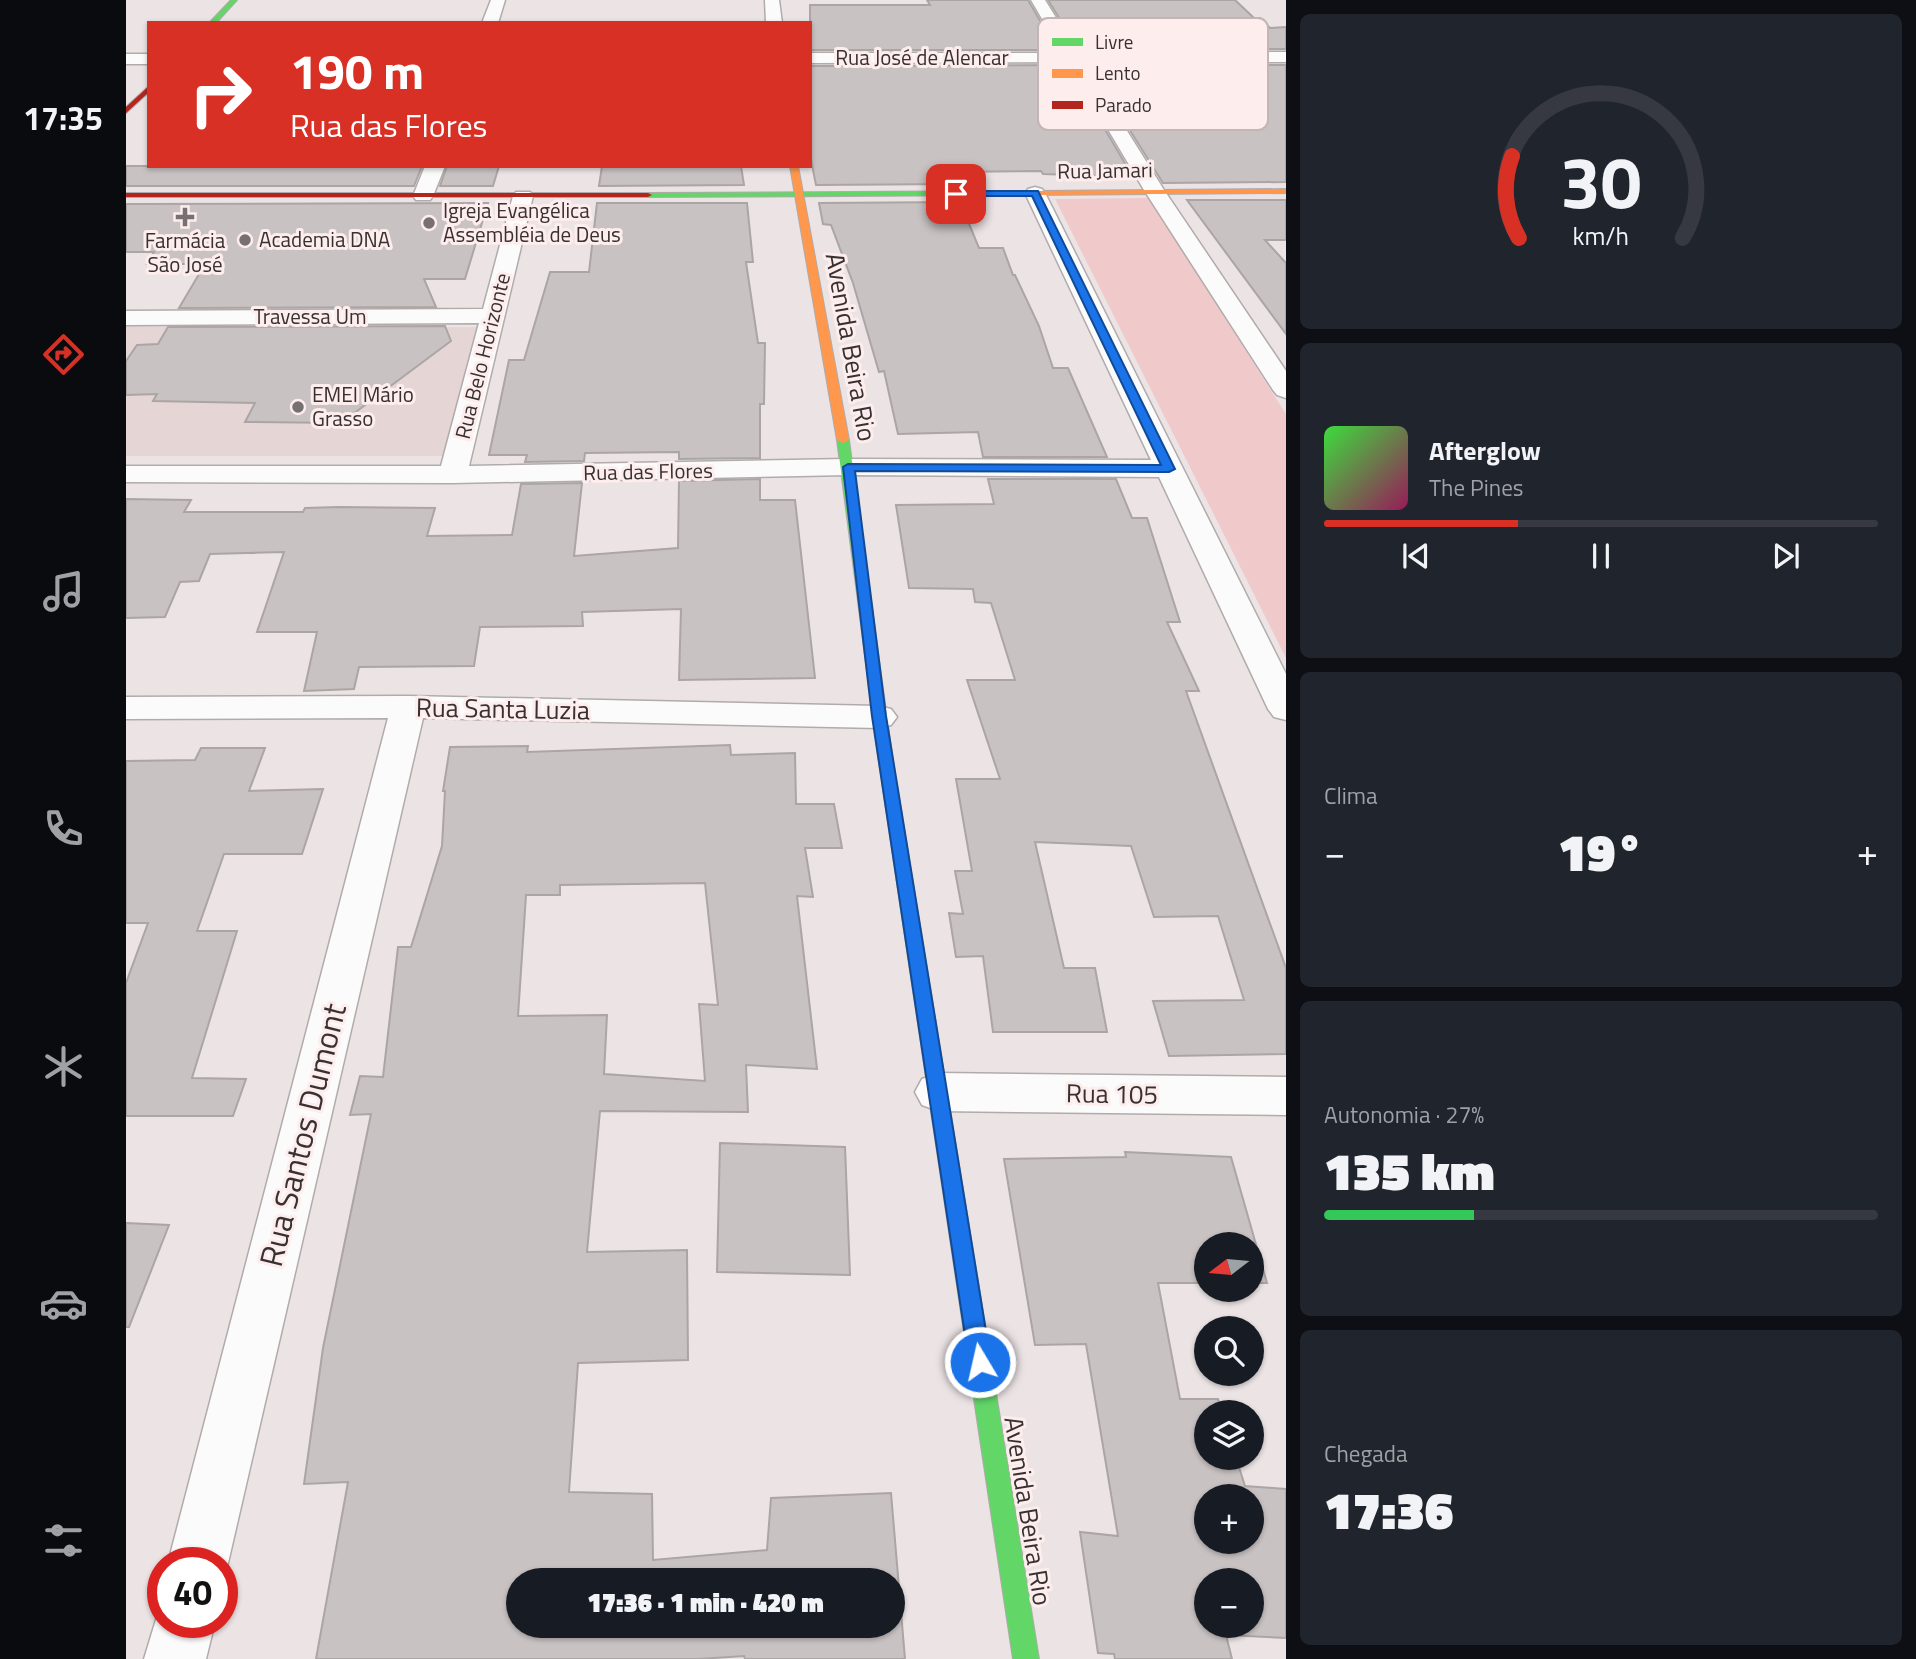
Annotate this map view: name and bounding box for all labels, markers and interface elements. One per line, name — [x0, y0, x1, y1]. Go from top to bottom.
legend — [1038, 18, 1268, 130]
text: Livre — [1095, 27, 1133, 56]
text: 190 m — [290, 33, 424, 108]
street label: Rua José de Alencar — [835, 41, 1009, 73]
icon: right — [175, 49, 266, 140]
text: Lento — [1095, 58, 1140, 87]
text: Parado — [1095, 90, 1152, 119]
text: 17:35 — [23, 94, 103, 142]
text: Rua das Flores — [290, 101, 487, 149]
text: 30 — [1560, 126, 1642, 236]
street label: Rua Jamari — [1057, 153, 1153, 187]
pin — [926, 164, 986, 224]
icon: arrive — [937, 175, 975, 213]
place label: Igreja Evangélica Assembléia de Deus — [443, 194, 621, 250]
marker: Farmácia São José — [177, 209, 193, 225]
marker: Igreja Evangélica Assembléia de Deus — [421, 215, 437, 231]
text: km/h — [1573, 216, 1629, 254]
place label: Academia DNA — [259, 223, 391, 255]
place label: Farmácia São José — [145, 224, 226, 280]
marker: Academia DNA — [237, 232, 253, 248]
street label: Avenida Beira Rio — [816, 250, 887, 444]
street label: Rua Belo Horizonte — [446, 269, 518, 442]
street label: Travessa Um — [253, 300, 367, 332]
icon: directions — [39, 330, 88, 379]
place label: EMEI Mário Grasso — [312, 378, 414, 434]
marker: EMEI Mário Grasso — [290, 399, 306, 415]
text: Afterglow — [1429, 431, 1541, 470]
street label: Rua das Flores — [583, 454, 713, 488]
text: The Pines — [1429, 470, 1523, 505]
icon: previous — [1397, 537, 1435, 575]
icon: pause — [1582, 537, 1620, 575]
icon: next — [1767, 537, 1805, 575]
icon: music — [39, 567, 88, 616]
street label: Rua Santa Luzia — [416, 687, 590, 730]
text: Clima — [1324, 778, 1378, 813]
icon: phone — [39, 804, 88, 853]
text: 19° — [1558, 812, 1644, 891]
text: − — [1324, 823, 1345, 881]
text: + — [1857, 823, 1878, 881]
street label: Rua Santos Dumont — [246, 998, 358, 1271]
icon: climate — [39, 1042, 88, 1091]
street label: Rua 105 — [1066, 1073, 1158, 1114]
text: Autonomia · 27% — [1324, 1097, 1484, 1132]
text: 135 km — [1324, 1131, 1495, 1210]
north arrow — [1194, 1232, 1264, 1302]
map controls — [1194, 1232, 1264, 1638]
icon: car — [39, 1279, 88, 1328]
button: search — [1194, 1316, 1264, 1386]
position arrow — [943, 1325, 1017, 1399]
button: layers — [1194, 1400, 1264, 1470]
street label: Avenida Beira Rio — [994, 1414, 1063, 1608]
text: Chegada — [1324, 1436, 1408, 1471]
text: 17:36 — [1324, 1470, 1453, 1549]
button: + — [1194, 1484, 1264, 1554]
icon: filters — [39, 1516, 88, 1565]
speed limit sign: 40 — [147, 1547, 238, 1638]
button: − — [1194, 1568, 1264, 1638]
text: 17:36 · 1 min · 420 m — [587, 1583, 824, 1622]

